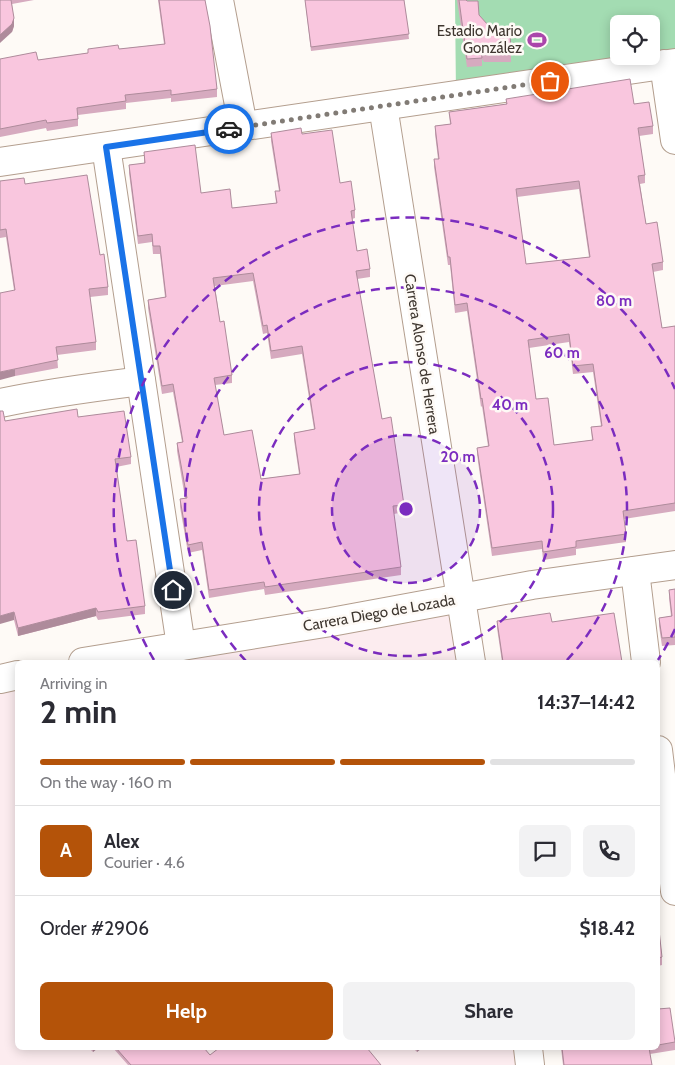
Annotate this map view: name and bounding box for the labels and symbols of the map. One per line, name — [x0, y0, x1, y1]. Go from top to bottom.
place label: Estadio Mario González — [437, 22, 522, 57]
sports icon: Estadio Mario González — [526, 29, 548, 51]
pin — [529, 60, 571, 102]
courier — [204, 104, 254, 154]
street label: Carrera Alonso de Herrera — [400, 273, 444, 436]
text: 80 m — [596, 292, 632, 310]
text: 60 m — [544, 344, 580, 362]
text: 40 m — [492, 396, 528, 414]
text: 20 m — [441, 448, 475, 466]
centre of rings — [397, 500, 415, 518]
pin — [152, 569, 194, 611]
street label: Carrera Diego de Lozada — [302, 591, 457, 635]

